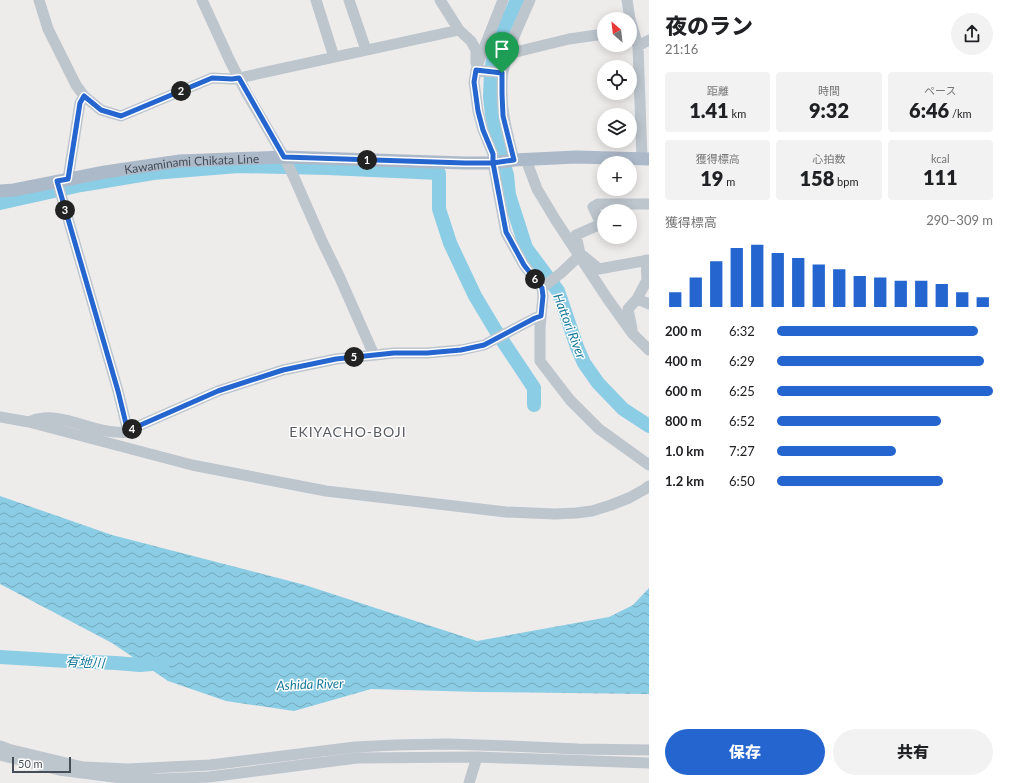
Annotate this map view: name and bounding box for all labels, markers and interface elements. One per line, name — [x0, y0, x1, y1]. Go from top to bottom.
north arrow — [597, 12, 637, 52]
map controls — [597, 12, 637, 244]
text: 夜のラン — [665, 12, 753, 39]
button: share — [951, 13, 993, 55]
pin — [485, 32, 519, 73]
icon: arrive — [491, 38, 513, 60]
text: 21:16 — [665, 41, 698, 57]
button: locate — [597, 60, 637, 100]
pin: 2 — [171, 81, 191, 101]
text: 2 — [178, 84, 184, 97]
text: 距離 — [707, 84, 729, 97]
text: 時間 — [818, 84, 840, 97]
text: ペース — [924, 84, 957, 97]
text: 1.41 — [689, 98, 729, 122]
text: 9:32 — [809, 98, 849, 122]
text: 6:46 — [909, 98, 949, 122]
text: km — [729, 107, 746, 120]
text: /km — [949, 107, 972, 120]
button: layers — [597, 108, 637, 148]
street label: Kawaminami Chikata Line — [123, 150, 259, 177]
pin: 1 — [357, 150, 377, 170]
text: 獲得標高 — [696, 152, 740, 165]
text: 心拍数 — [812, 152, 845, 165]
text: kcal — [931, 152, 950, 165]
text: 1 — [364, 153, 370, 166]
button: + — [597, 156, 637, 196]
text: 111 — [923, 165, 958, 189]
text: 19 — [700, 166, 723, 190]
text: 158 — [799, 166, 834, 190]
text: m — [723, 175, 735, 188]
text: bpm — [834, 175, 859, 188]
pin: 3 — [55, 200, 75, 220]
text: 3 — [62, 203, 68, 216]
button: − — [597, 204, 637, 244]
text: 290–309 m — [926, 212, 993, 228]
text: 獲得標高 — [665, 214, 717, 230]
pin: 6 — [525, 269, 545, 289]
text: 6 — [532, 272, 538, 285]
water label: Hattori River — [550, 291, 590, 361]
text: 200 m — [665, 323, 702, 339]
text: 6:32 — [729, 323, 755, 339]
pin: 5 — [344, 347, 364, 367]
text: 5 — [351, 350, 357, 363]
text: 400 m — [665, 353, 702, 369]
text: 6:29 — [729, 353, 755, 369]
text: 600 m — [665, 383, 702, 399]
text: 6:25 — [729, 383, 755, 399]
text: 800 m — [665, 413, 702, 429]
text: 6:52 — [729, 413, 755, 429]
pin: 4 — [122, 419, 142, 439]
text: 4 — [129, 422, 135, 435]
district label: EKIYACHO-BOJI — [289, 423, 407, 440]
text: 1.0 km — [665, 443, 704, 459]
text: 7:27 — [729, 443, 755, 459]
text: 1.2 km — [665, 473, 704, 489]
text: 6:50 — [729, 473, 755, 489]
water label: 有地川 — [65, 653, 107, 671]
water label: Ashida River — [275, 675, 344, 693]
button: 保存 — [665, 729, 825, 775]
button: 共有 — [833, 729, 993, 775]
scale bar — [12, 755, 71, 774]
text: 50 m — [18, 757, 43, 770]

